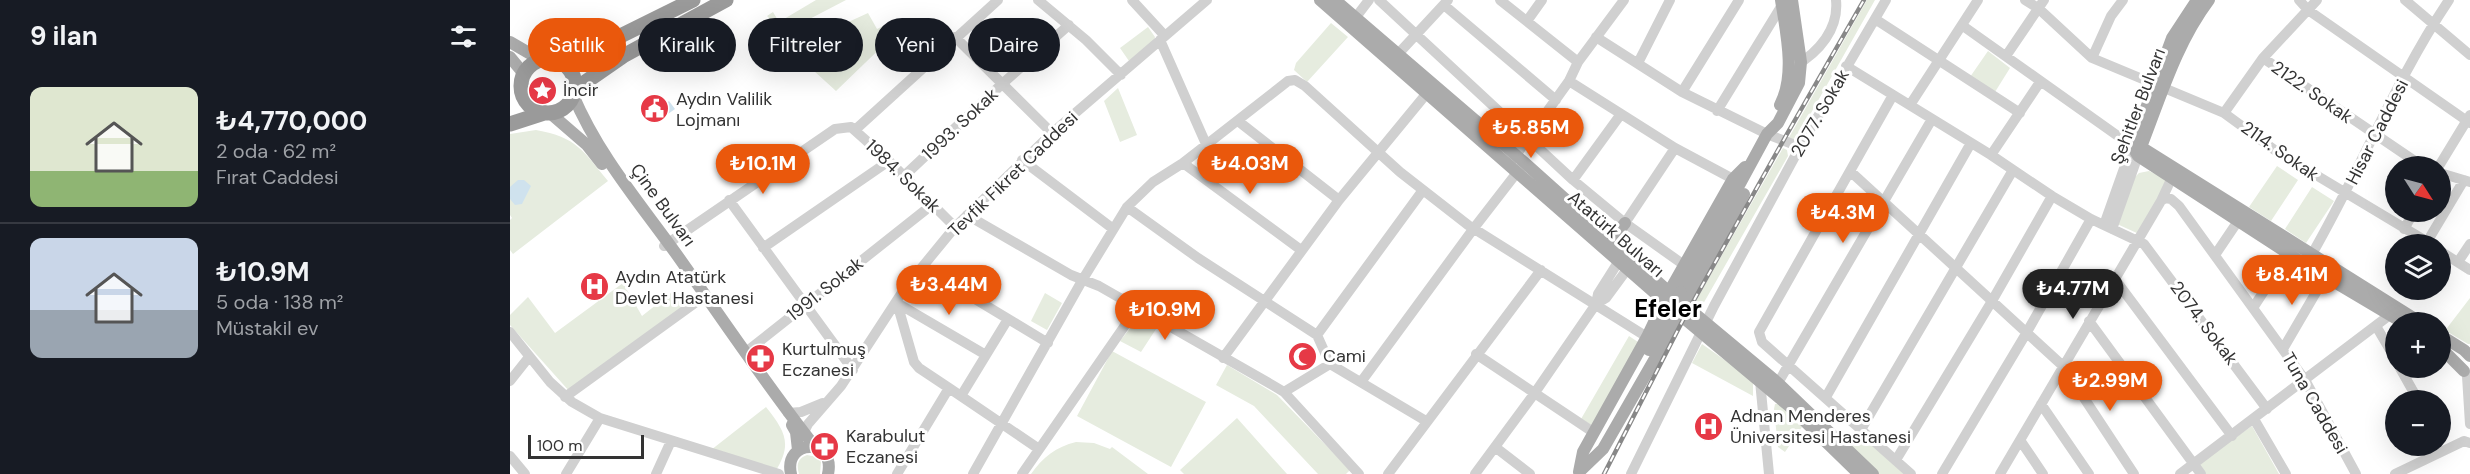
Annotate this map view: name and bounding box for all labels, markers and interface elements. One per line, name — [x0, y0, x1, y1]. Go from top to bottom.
chip: Satılık — [528, 18, 626, 72]
chip: Kiralık — [638, 18, 736, 72]
chip: Filtreler — [748, 18, 863, 72]
chip: Yeni — [875, 18, 956, 72]
chip: Daire — [968, 18, 1060, 72]
text: 9 ilan — [30, 19, 98, 53]
icon: filters — [447, 20, 480, 53]
street label: Şehitler Bulvarı — [2105, 45, 2171, 167]
street label: 2122. Sokak — [2267, 55, 2357, 129]
street label: 2077. Sokak — [1785, 65, 1855, 161]
place icon: İncir — [526, 74, 558, 106]
street label: Hisar Caddesi — [2340, 75, 2414, 189]
place label: İncir — [563, 78, 599, 102]
street label: 1993. Sokak — [917, 83, 1003, 165]
place label: Aydın Valilik Lojmanı — [676, 87, 772, 132]
public building icon: Aydın Valilik Lojmanı — [639, 93, 671, 125]
text: ₺4,770,000 — [216, 104, 367, 138]
street label: Tevfik Fikret Caddesi — [943, 106, 1083, 242]
pin: ₺5.85M — [1482, 108, 1580, 159]
icon: home — [78, 111, 150, 183]
text: ₺5.85M — [1493, 114, 1569, 140]
street label: 2114. Sokak — [2236, 115, 2324, 187]
street label: 1984. Sokak — [860, 134, 946, 218]
text: 2 oda · 62 m² — [216, 138, 336, 164]
pin: ₺10.1M — [714, 144, 812, 195]
pin: ₺4.03M — [1201, 144, 1299, 195]
text: ₺10.1M — [730, 150, 796, 176]
text: ₺4.03M — [1211, 150, 1289, 176]
north arrow — [2385, 156, 2451, 222]
map controls — [2385, 156, 2451, 456]
street label: Çine Bulvarı — [625, 159, 701, 251]
text: Fırat Caddesi — [216, 164, 338, 190]
street label: Atatürk Bulvarı — [1563, 185, 1669, 283]
pin: ₺4.3M — [1801, 193, 1885, 244]
text: ₺4.3M — [1811, 199, 1875, 225]
button: layers — [2385, 234, 2451, 300]
street label: 1991. Sokak — [782, 252, 868, 326]
text: ₺10.9M — [216, 255, 310, 289]
pin: ₺8.41M — [2243, 255, 2341, 306]
text: ₺8.41M — [2256, 261, 2328, 287]
icon: home — [78, 262, 150, 334]
place label: Aydın Atatürk Devlet Hastanesi — [615, 265, 754, 310]
pin: ₺3.44M — [900, 265, 998, 316]
pin: ₺4.77M — [2024, 269, 2122, 320]
hospital icon: Aydın Atatürk Devlet Hastanesi — [578, 271, 610, 303]
text: ₺3.44M — [910, 271, 988, 297]
text: ₺4.77M — [2036, 275, 2110, 301]
street label: 2074. Sokak — [2165, 276, 2243, 370]
text: 5 oda · 138 m² — [216, 289, 343, 315]
pin: ₺10.9M — [1116, 290, 1214, 341]
district label: Efeler — [1634, 293, 1702, 324]
text: ₺10.9M — [1129, 296, 1201, 322]
button: + — [2385, 312, 2451, 378]
text: Müstakil ev — [216, 315, 318, 341]
place label: Kurtulmuş Eczanesi — [782, 337, 866, 382]
mosque icon: Cami — [1286, 340, 1318, 372]
pharmacy icon: Kurtulmuş Eczanesi — [745, 343, 777, 375]
place label: Cami — [1323, 344, 1366, 368]
street label: Tuna Caddesi — [2276, 348, 2354, 458]
pin: ₺2.99M — [2061, 361, 2159, 412]
text: ₺2.99M — [2072, 367, 2148, 393]
button: − — [2385, 390, 2451, 456]
place label: Adnan Menderes Üniversitesi Hastanesi — [1730, 404, 1911, 449]
hospital icon: Adnan Menderes Üniversitesi Hastanesi — [1693, 410, 1725, 442]
place label: Karabulut Eczanesi — [846, 424, 925, 469]
pharmacy icon: Karabulut Eczanesi — [809, 430, 841, 462]
scale bar — [528, 432, 644, 460]
text: 100 m — [537, 435, 582, 456]

